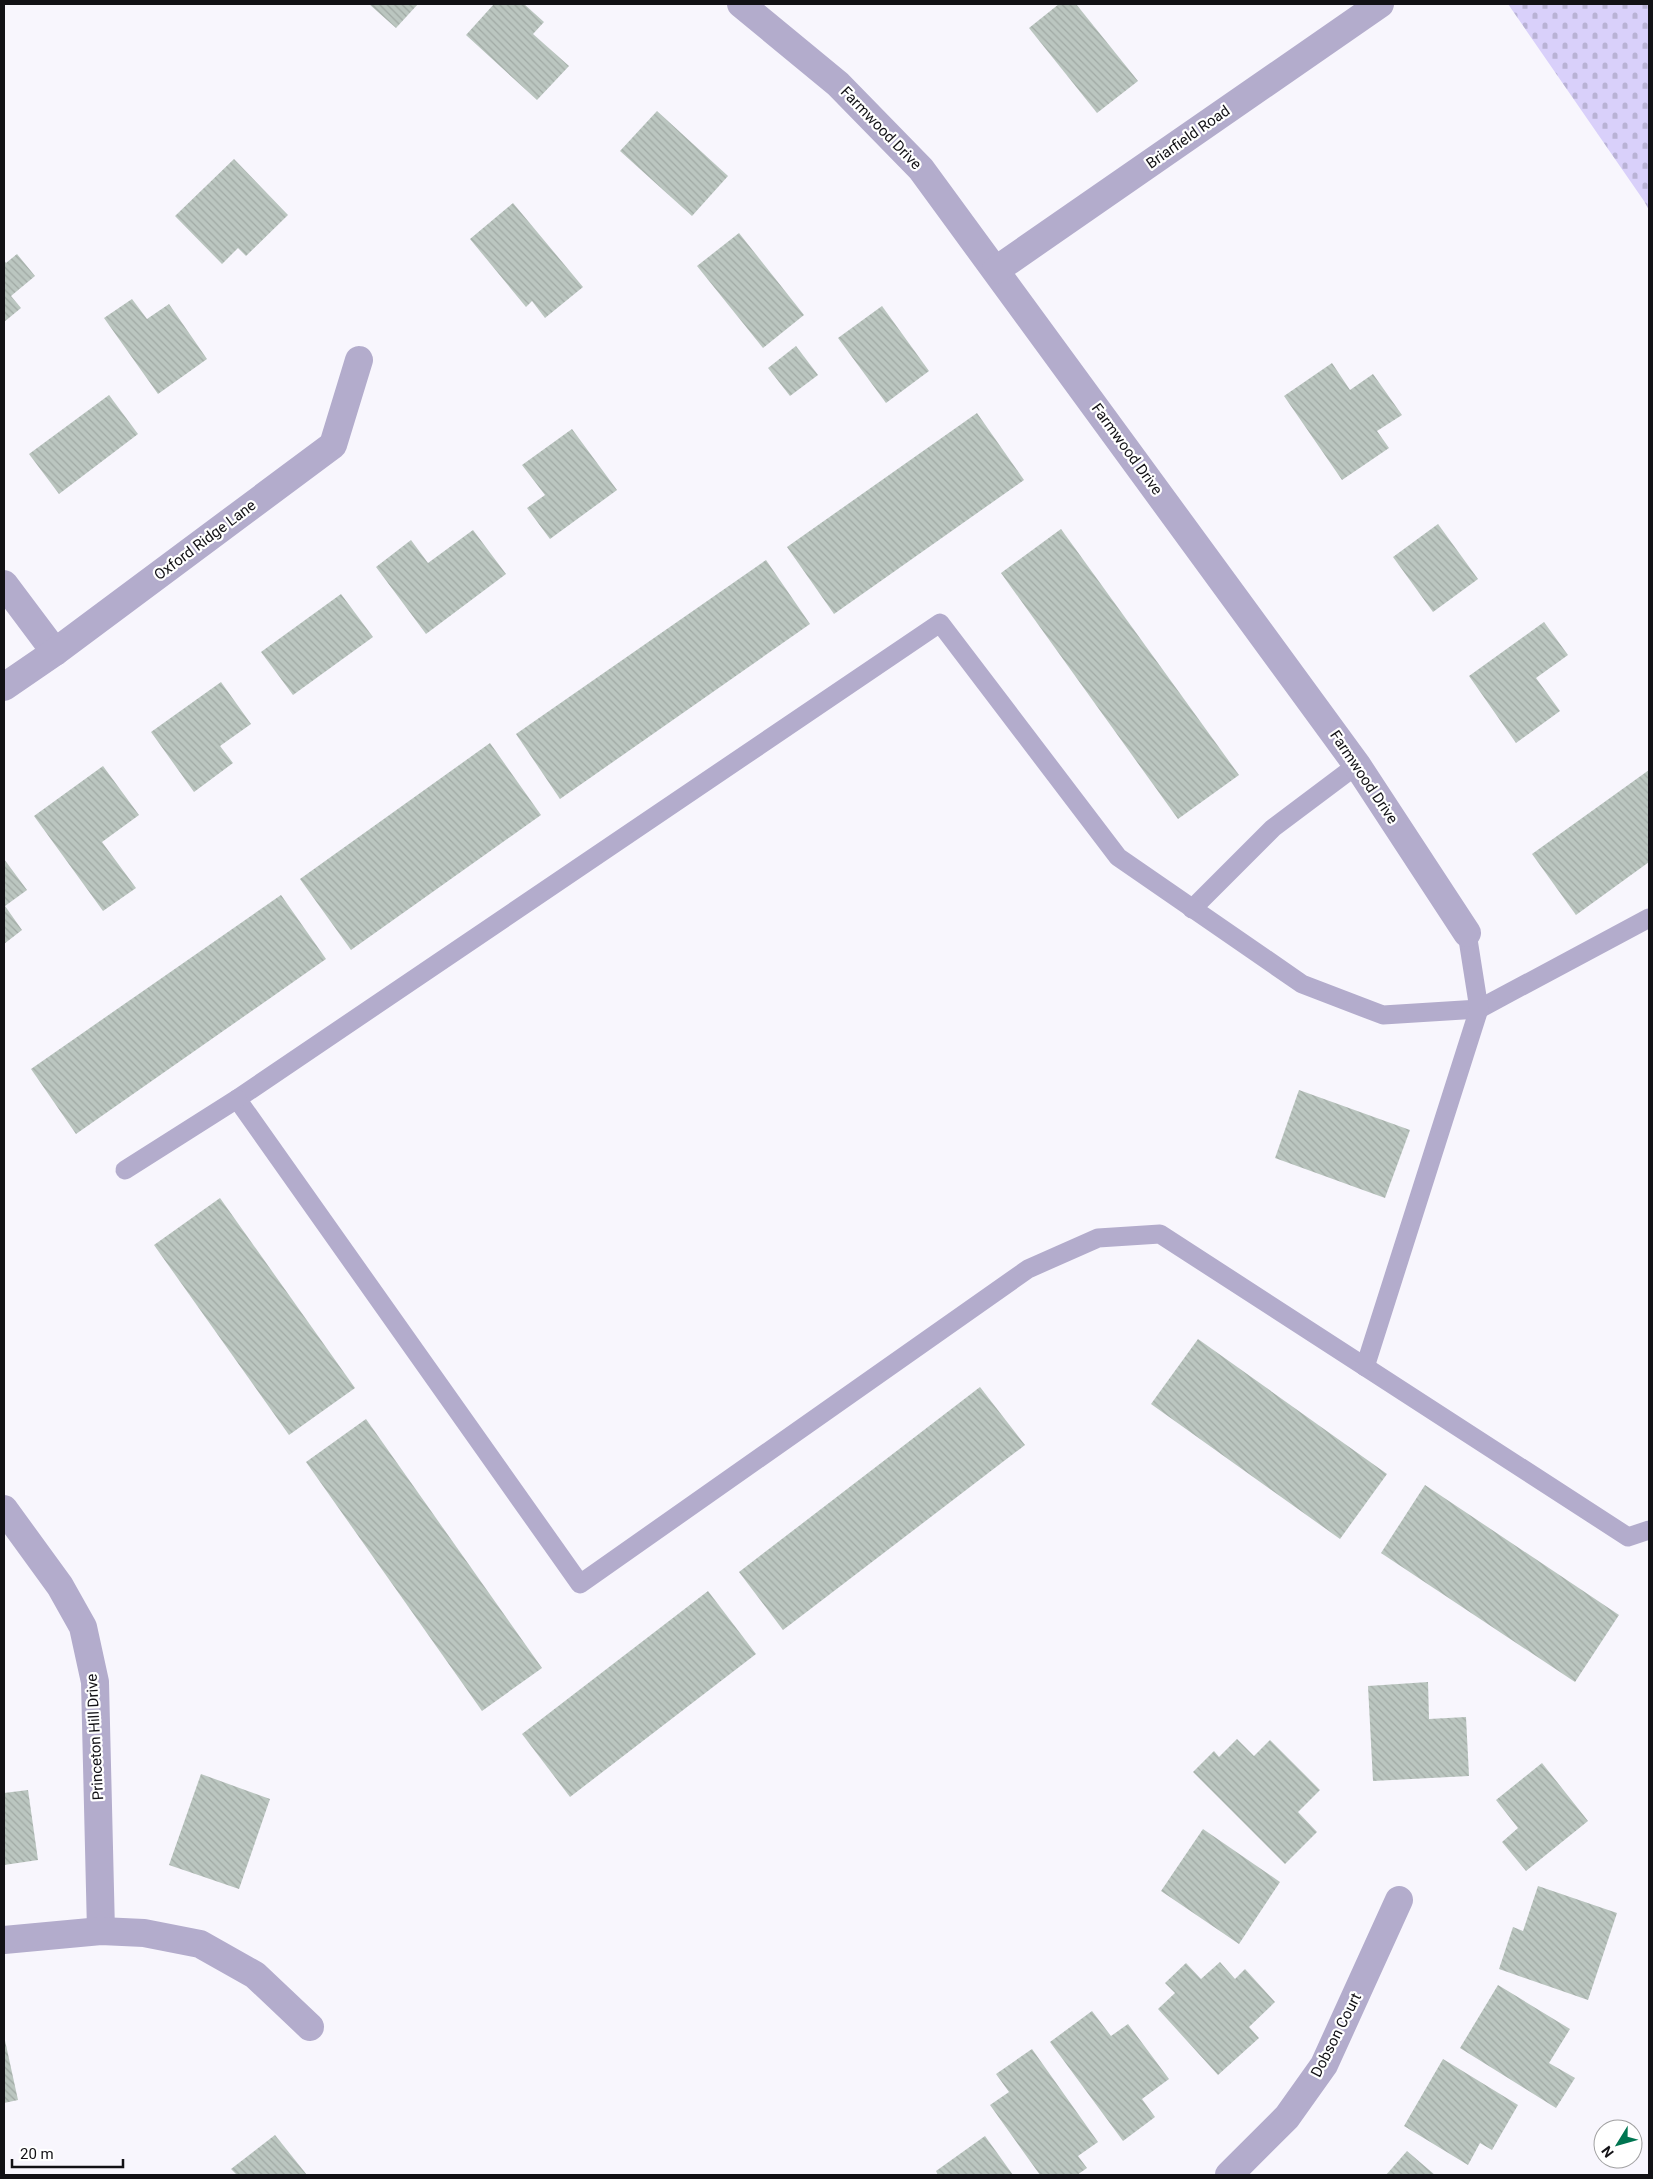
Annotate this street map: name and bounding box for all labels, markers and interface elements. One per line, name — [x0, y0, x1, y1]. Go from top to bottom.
street label: Farmwood Drive — [837, 83, 925, 173]
street label: Briarfield Road — [1143, 102, 1233, 172]
street label: Farmwood Drive — [1088, 400, 1166, 498]
street label: Oxford Ridge Lane — [151, 496, 259, 584]
street label: Farmwood Drive — [1326, 727, 1402, 827]
street label: Princeton Hill Drive — [83, 1673, 107, 1801]
street label: Dobson Court — [1307, 1990, 1365, 2080]
north arrow — [1593, 2119, 1643, 2169]
scale bar — [12, 2136, 124, 2168]
text: N — [1598, 2143, 1617, 2161]
text: 20 m — [20, 2145, 54, 2163]

